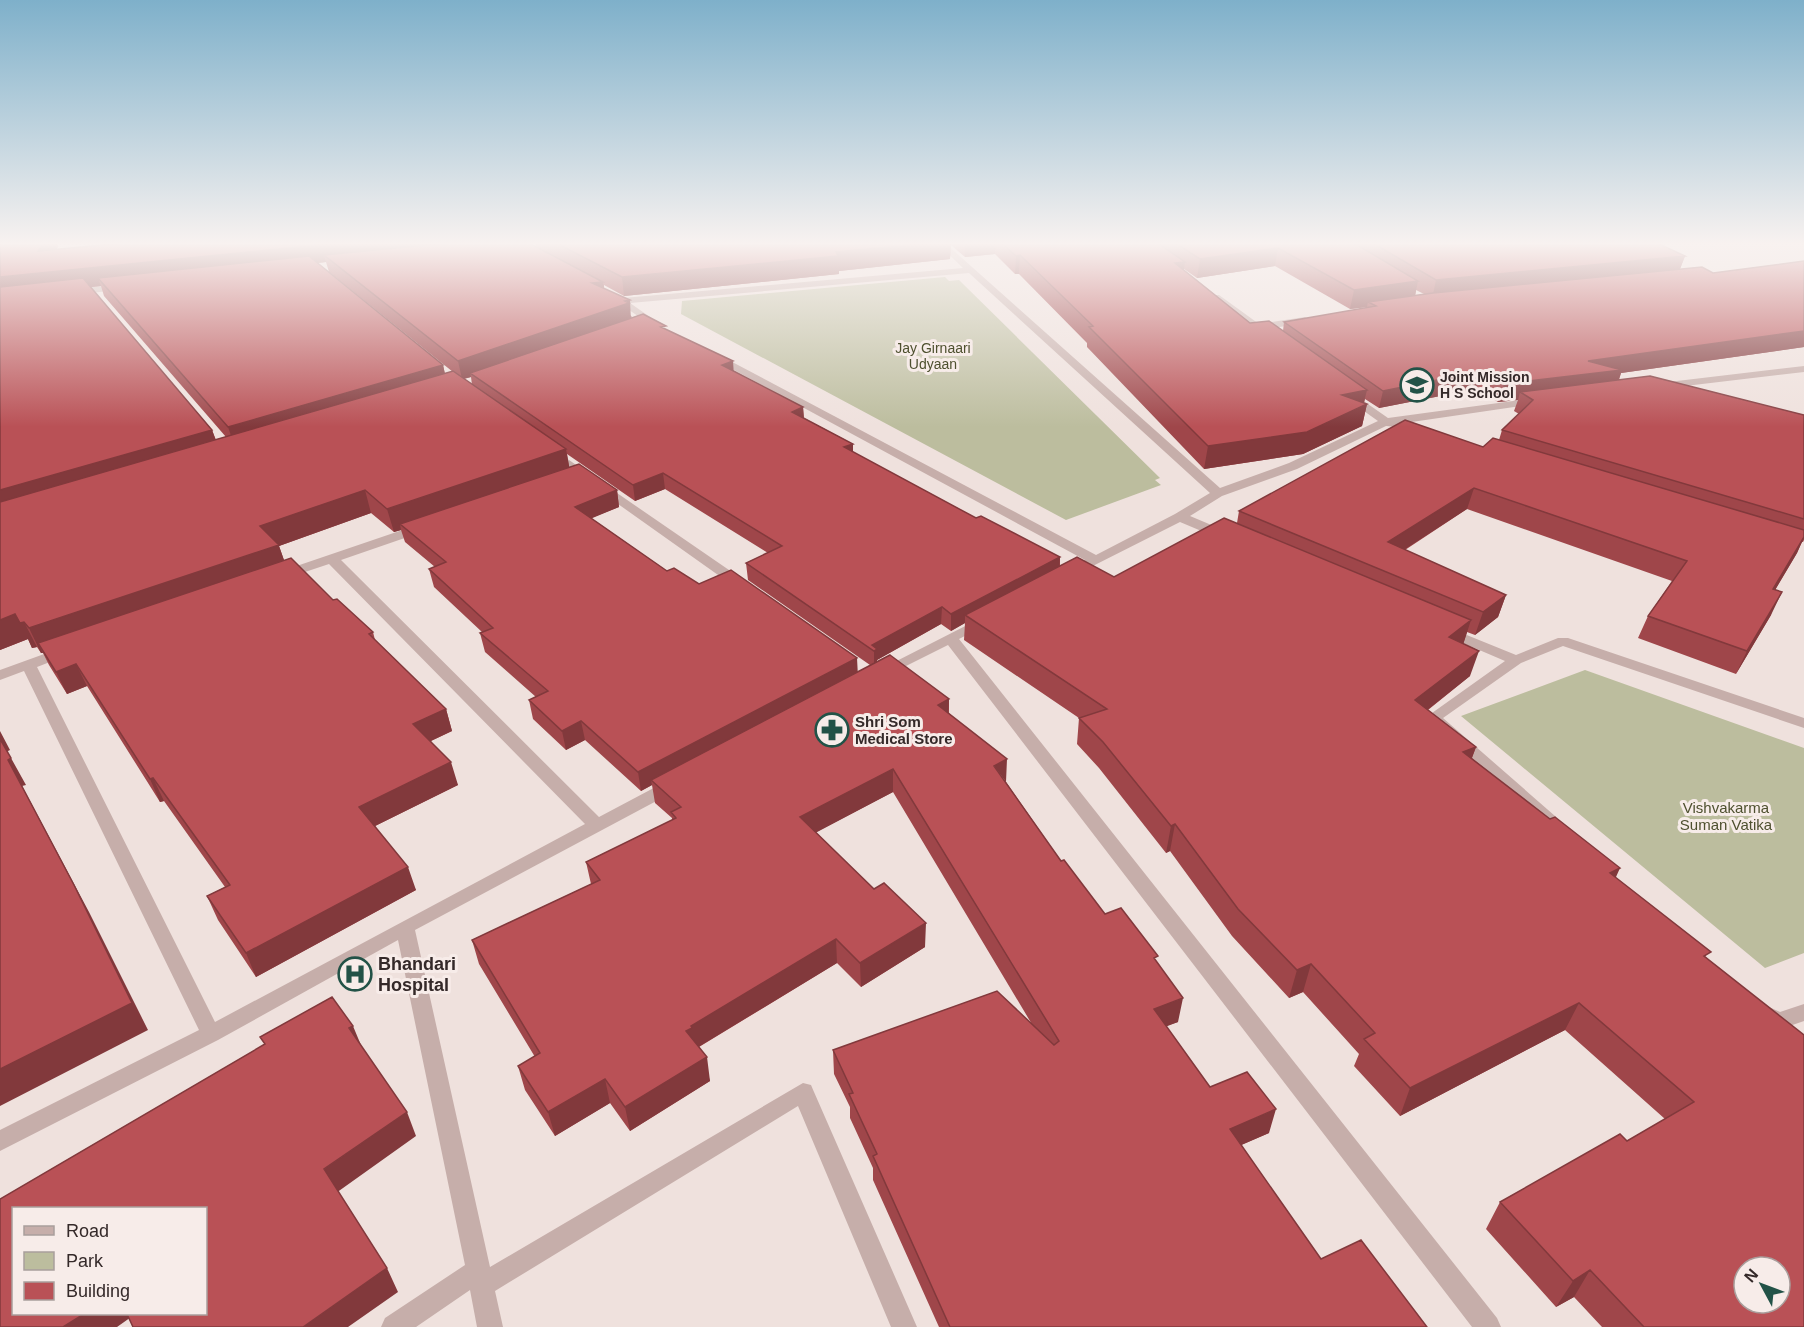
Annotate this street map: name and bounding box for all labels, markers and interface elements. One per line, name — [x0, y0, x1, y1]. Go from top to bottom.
park label: Jay Girnaari Udyaan — [895, 340, 971, 372]
school or university icon: Joint Mission H S School — [1399, 367, 1435, 403]
place label: Joint Mission H S School — [1440, 369, 1529, 401]
pharmacy icon: Shri Som Medical Store — [814, 712, 850, 748]
place label: Shri Som Medical Store — [855, 713, 953, 747]
park label: Vishvakarma Suman Vatika — [1680, 799, 1773, 833]
place label: Bhandari Hospital — [378, 954, 456, 995]
hospital icon: Bhandari Hospital — [337, 956, 373, 992]
legend — [12, 1207, 207, 1315]
text: Road — [66, 1221, 109, 1241]
text: Park — [66, 1251, 104, 1271]
north arrow — [1732, 1255, 1792, 1315]
text: N — [1741, 1266, 1761, 1285]
text: Building — [66, 1281, 130, 1301]

